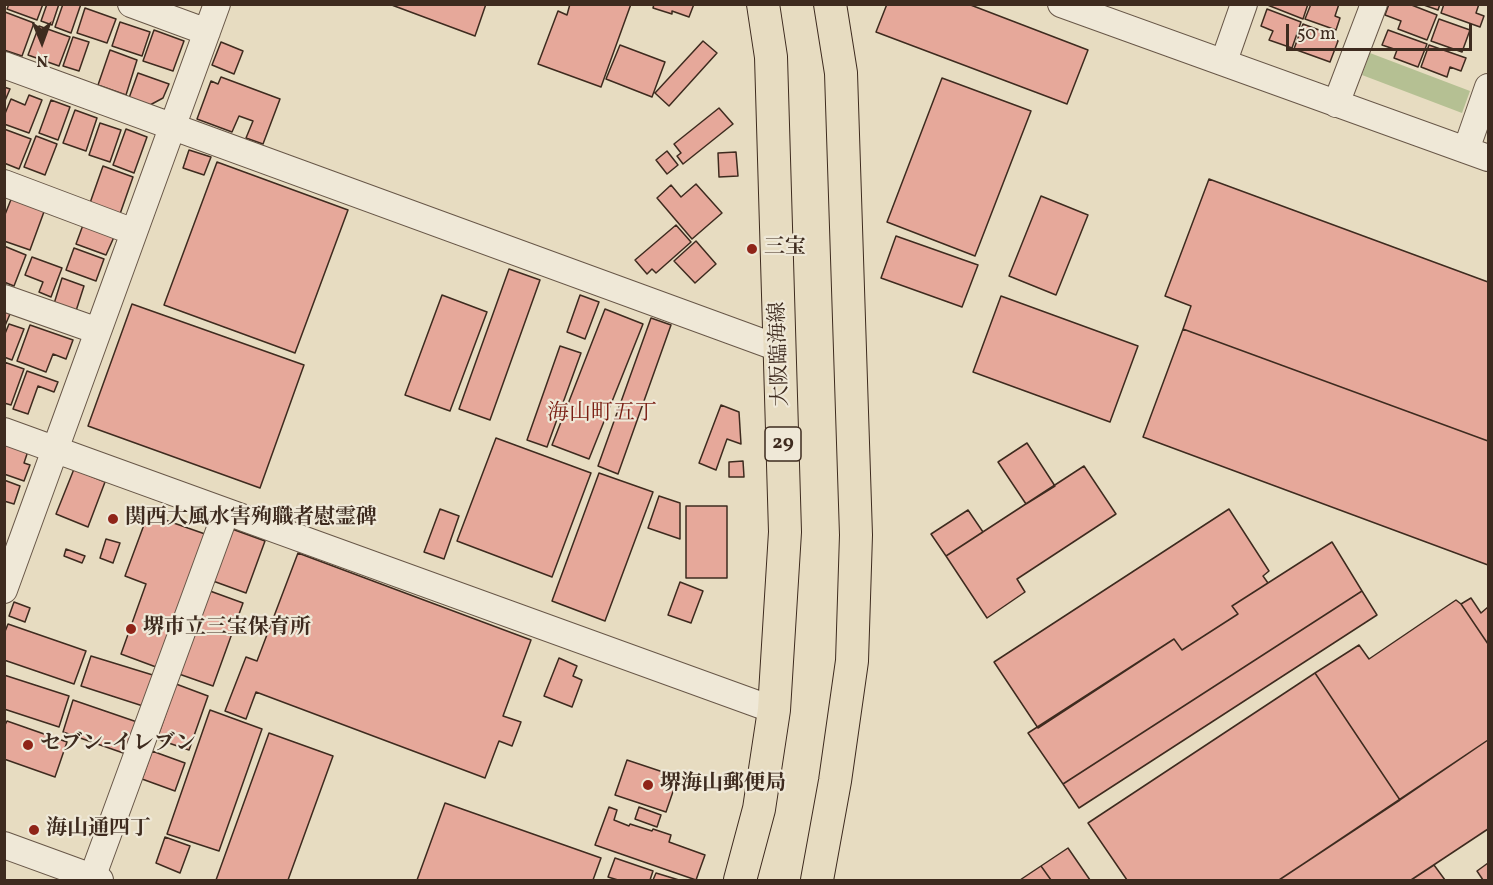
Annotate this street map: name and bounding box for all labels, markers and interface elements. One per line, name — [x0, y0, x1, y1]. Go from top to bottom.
north arrow — [12, 12, 72, 72]
scale bar — [1289, 12, 1475, 50]
text: 50 m — [1297, 22, 1336, 47]
text: N — [36, 49, 48, 71]
place label: 三宝 — [764, 236, 806, 262]
marker: 三宝 — [745, 242, 759, 256]
street label: 大阪臨海線 — [767, 301, 795, 407]
district label: 海山町五丁 — [547, 402, 657, 428]
road number: 29 — [765, 427, 801, 461]
place label: 関西大風水害殉職者慰霊碑 — [125, 506, 377, 532]
marker: 関西大風水害殉職者慰霊碑 — [106, 512, 120, 526]
place label: 堺市立三宝保育所 — [143, 616, 311, 642]
marker: 堺市立三宝保育所 — [124, 622, 138, 636]
place label: セブン-イレブン — [40, 732, 196, 758]
marker: セブン-イレブン — [21, 738, 35, 752]
place label: 堺海山郵便局 — [660, 772, 786, 798]
marker: 堺海山郵便局 — [641, 778, 655, 792]
place label: 海山通四丁 — [46, 817, 151, 843]
marker: 海山通四丁 — [27, 823, 41, 837]

